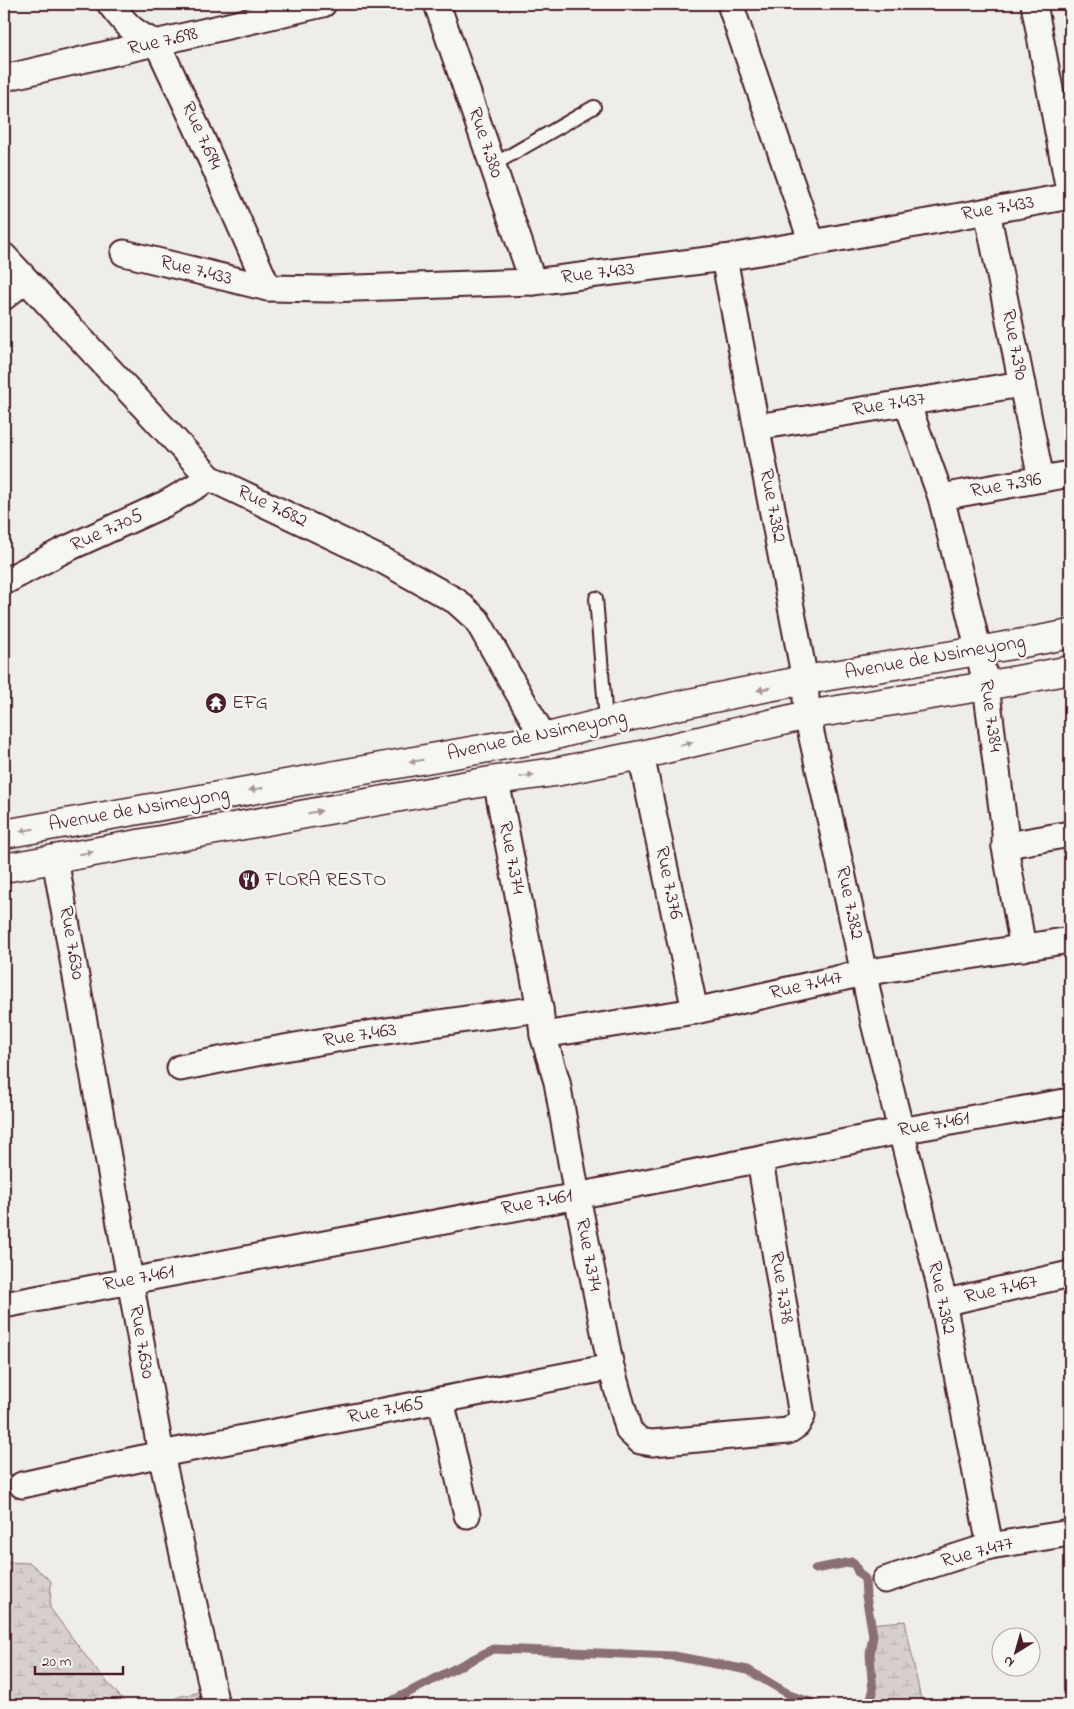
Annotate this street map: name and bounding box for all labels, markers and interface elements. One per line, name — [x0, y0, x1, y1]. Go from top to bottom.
street label: Rue 7.698 — [125, 20, 201, 64]
street label: Rue 7.694 — [173, 97, 229, 175]
street label: Rue 7.380 — [459, 104, 511, 183]
street label: Rue 7.433 — [959, 188, 1037, 230]
street label: Rue 7.433 — [157, 248, 235, 294]
street label: Rue 7.433 — [560, 255, 636, 293]
street label: Rue 7.390 — [993, 307, 1035, 383]
street label: Rue 7.437 — [850, 385, 928, 425]
street label: Rue 7.396 — [968, 465, 1044, 507]
street label: Rue 7.382 — [751, 467, 793, 545]
street label: Rue 7.682 — [232, 478, 312, 536]
street label: Rue 7.705 — [66, 502, 148, 560]
street label: Avenue de Nsimeyong — [842, 628, 1028, 689]
street label: Rue 7.384 — [971, 678, 1009, 754]
one-way arrow — [756, 685, 771, 693]
place label: EFG — [232, 689, 268, 718]
temple icon: EFG — [204, 691, 228, 715]
street label: Avenue de Nsimeyong — [445, 703, 630, 770]
one-way arrow — [679, 740, 694, 748]
one-way arrow — [408, 757, 424, 765]
one-way arrow — [519, 771, 535, 779]
street label: Avenue de Nsimeyong — [46, 780, 232, 841]
one-way arrow — [248, 786, 264, 794]
one-way arrow — [307, 808, 323, 816]
street label: Rue 7.374 — [490, 819, 532, 897]
one-way arrow — [19, 826, 35, 834]
street label: Rue 7.376 — [646, 844, 690, 922]
one-way arrow — [79, 849, 95, 857]
street label: Rue 7.382 — [827, 864, 871, 942]
place label: FLORA RESTO — [264, 866, 386, 895]
restaurant icon: FLORA RESTO — [237, 868, 261, 892]
street label: Rue 7.630 — [50, 904, 92, 983]
street label: Rue 7.447 — [767, 964, 845, 1008]
street label: Rue 7.463 — [321, 1016, 399, 1056]
street label: Rue 7.461 — [896, 1104, 972, 1146]
street label: Rue 7.461 — [499, 1182, 575, 1224]
street label: Rue 7.374 — [567, 1216, 609, 1294]
street label: Rue 7.378 — [761, 1250, 801, 1326]
street label: Rue 7.461 — [101, 1258, 177, 1300]
street label: Rue 7.382 — [919, 1259, 963, 1337]
street label: Rue 7.467 — [962, 1268, 1040, 1312]
street label: Rue 7.630 — [120, 1303, 162, 1382]
street label: Rue 7.465 — [345, 1389, 427, 1433]
street label: Rue 7.477 — [938, 1529, 1016, 1577]
north arrow — [992, 1626, 1042, 1676]
scale bar — [35, 1644, 122, 1676]
text: N — [999, 1650, 1019, 1672]
text: 20 m — [42, 1651, 72, 1673]

